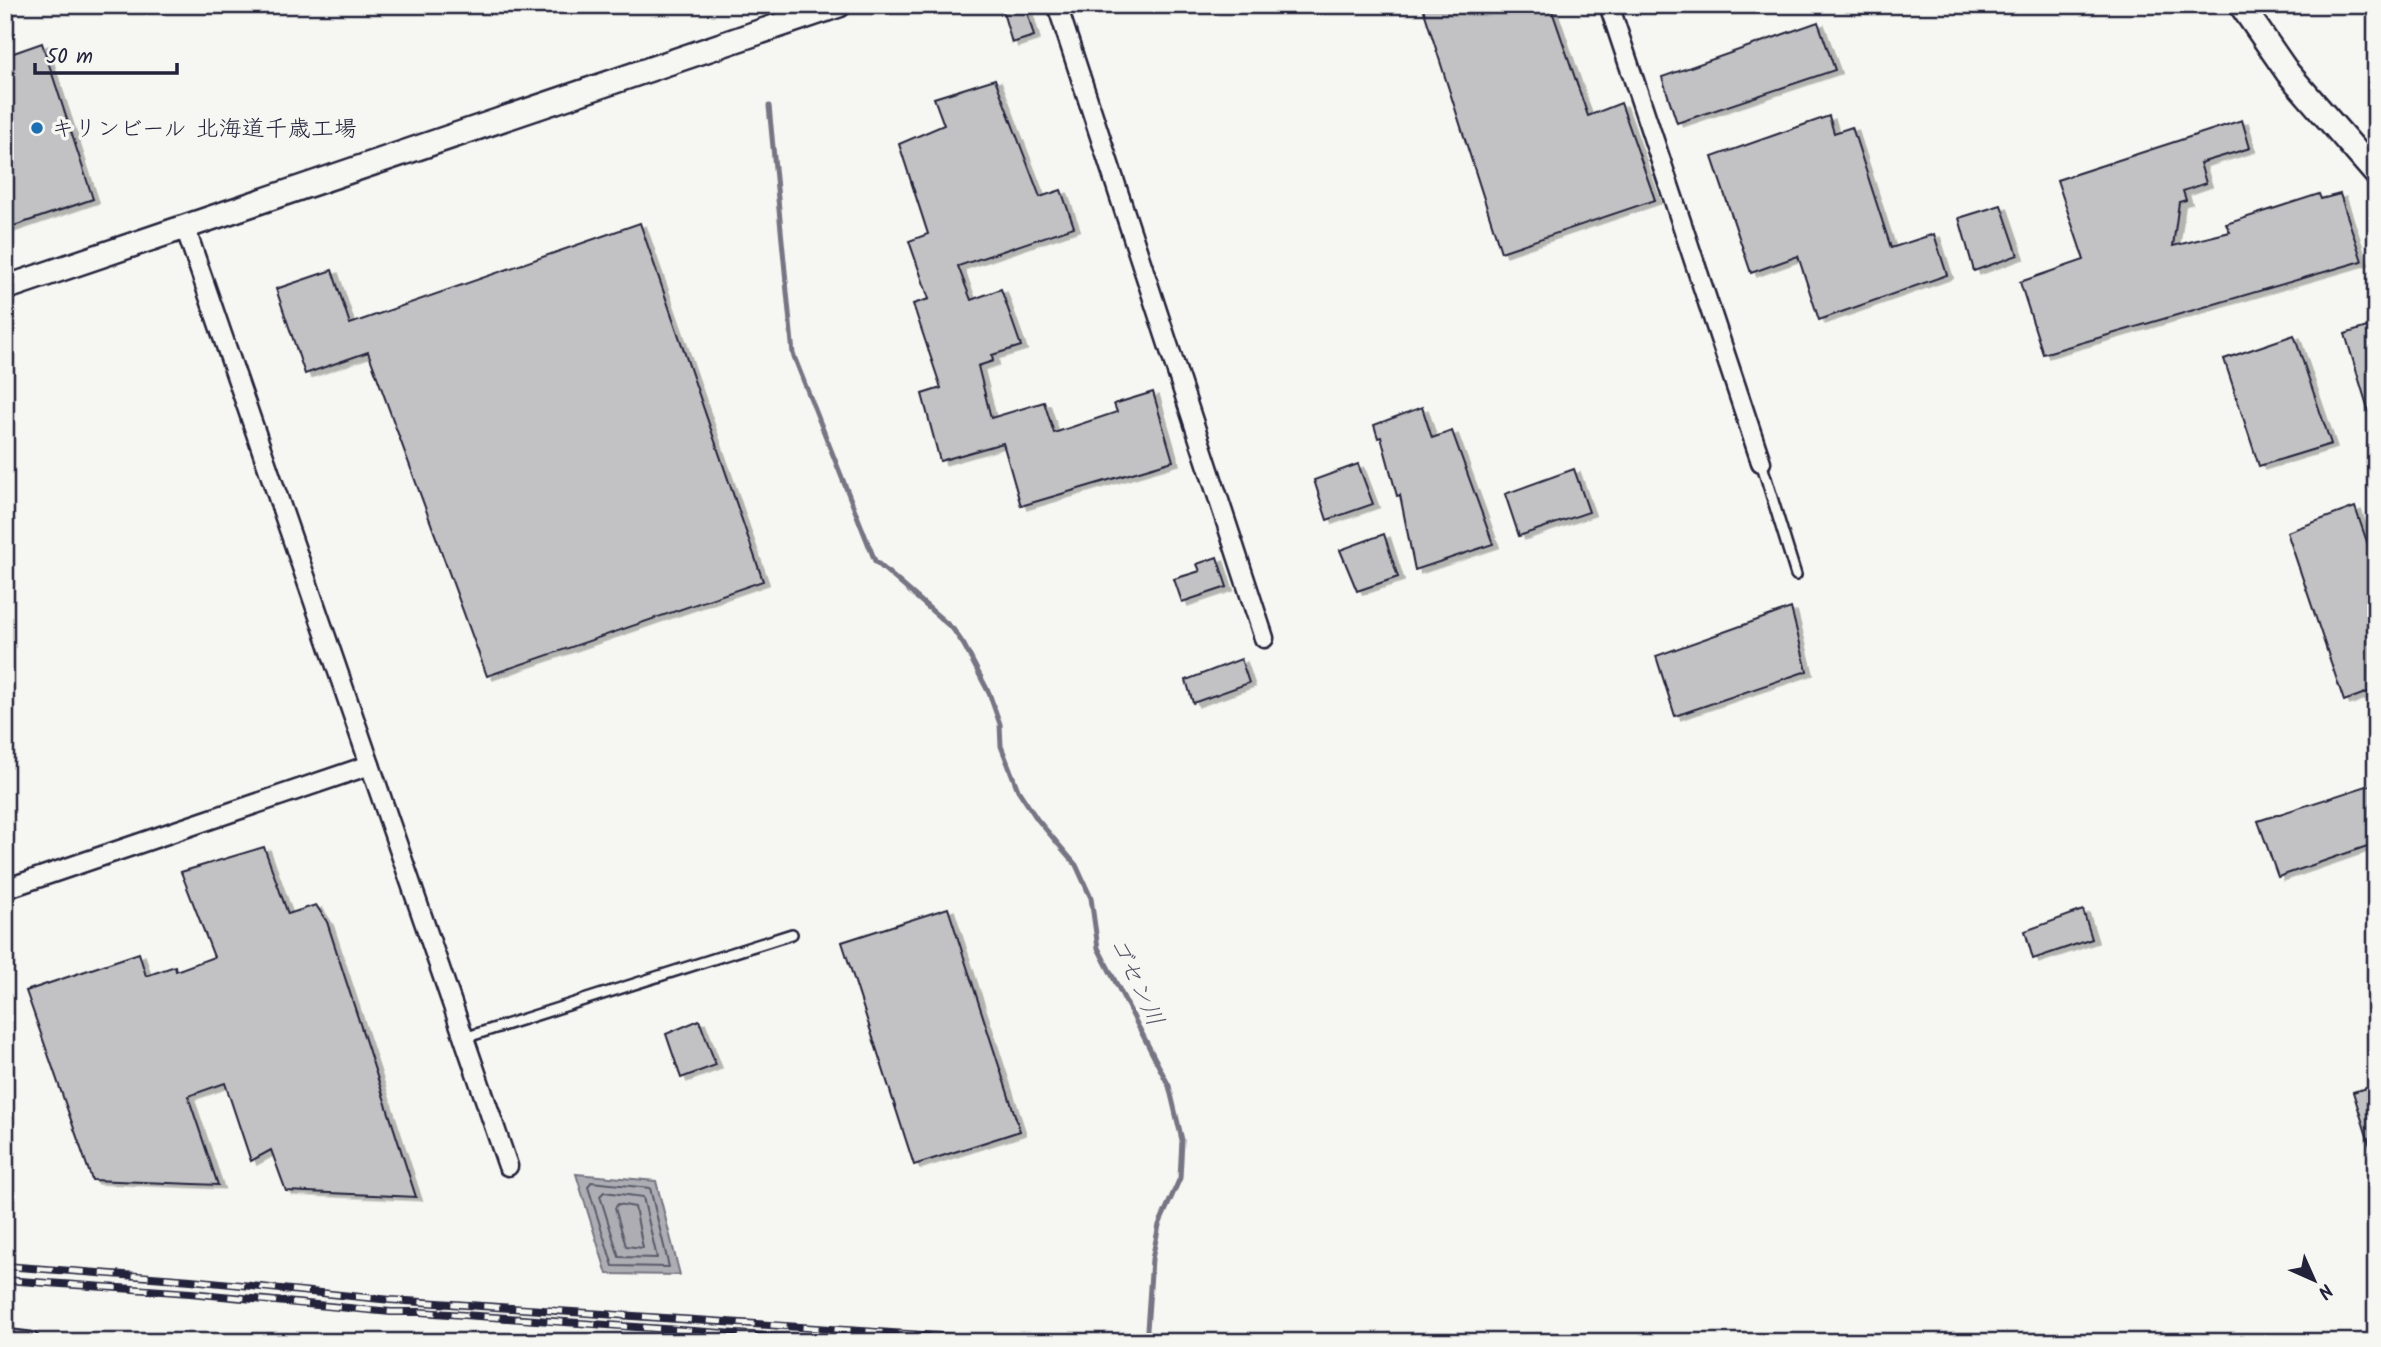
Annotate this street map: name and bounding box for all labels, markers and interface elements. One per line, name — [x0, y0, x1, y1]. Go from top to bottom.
scale bar — [35, 32, 177, 76]
text: 50 m — [46, 41, 93, 74]
place label: キリンビール 北海道千歳工場 — [51, 112, 357, 148]
marker: キリンビール 北海道千歳工場 — [29, 120, 45, 136]
water label: ゴセン川 — [1098, 930, 1174, 1033]
north arrow — [2280, 1246, 2350, 1316]
text: N — [2310, 1276, 2339, 1305]

